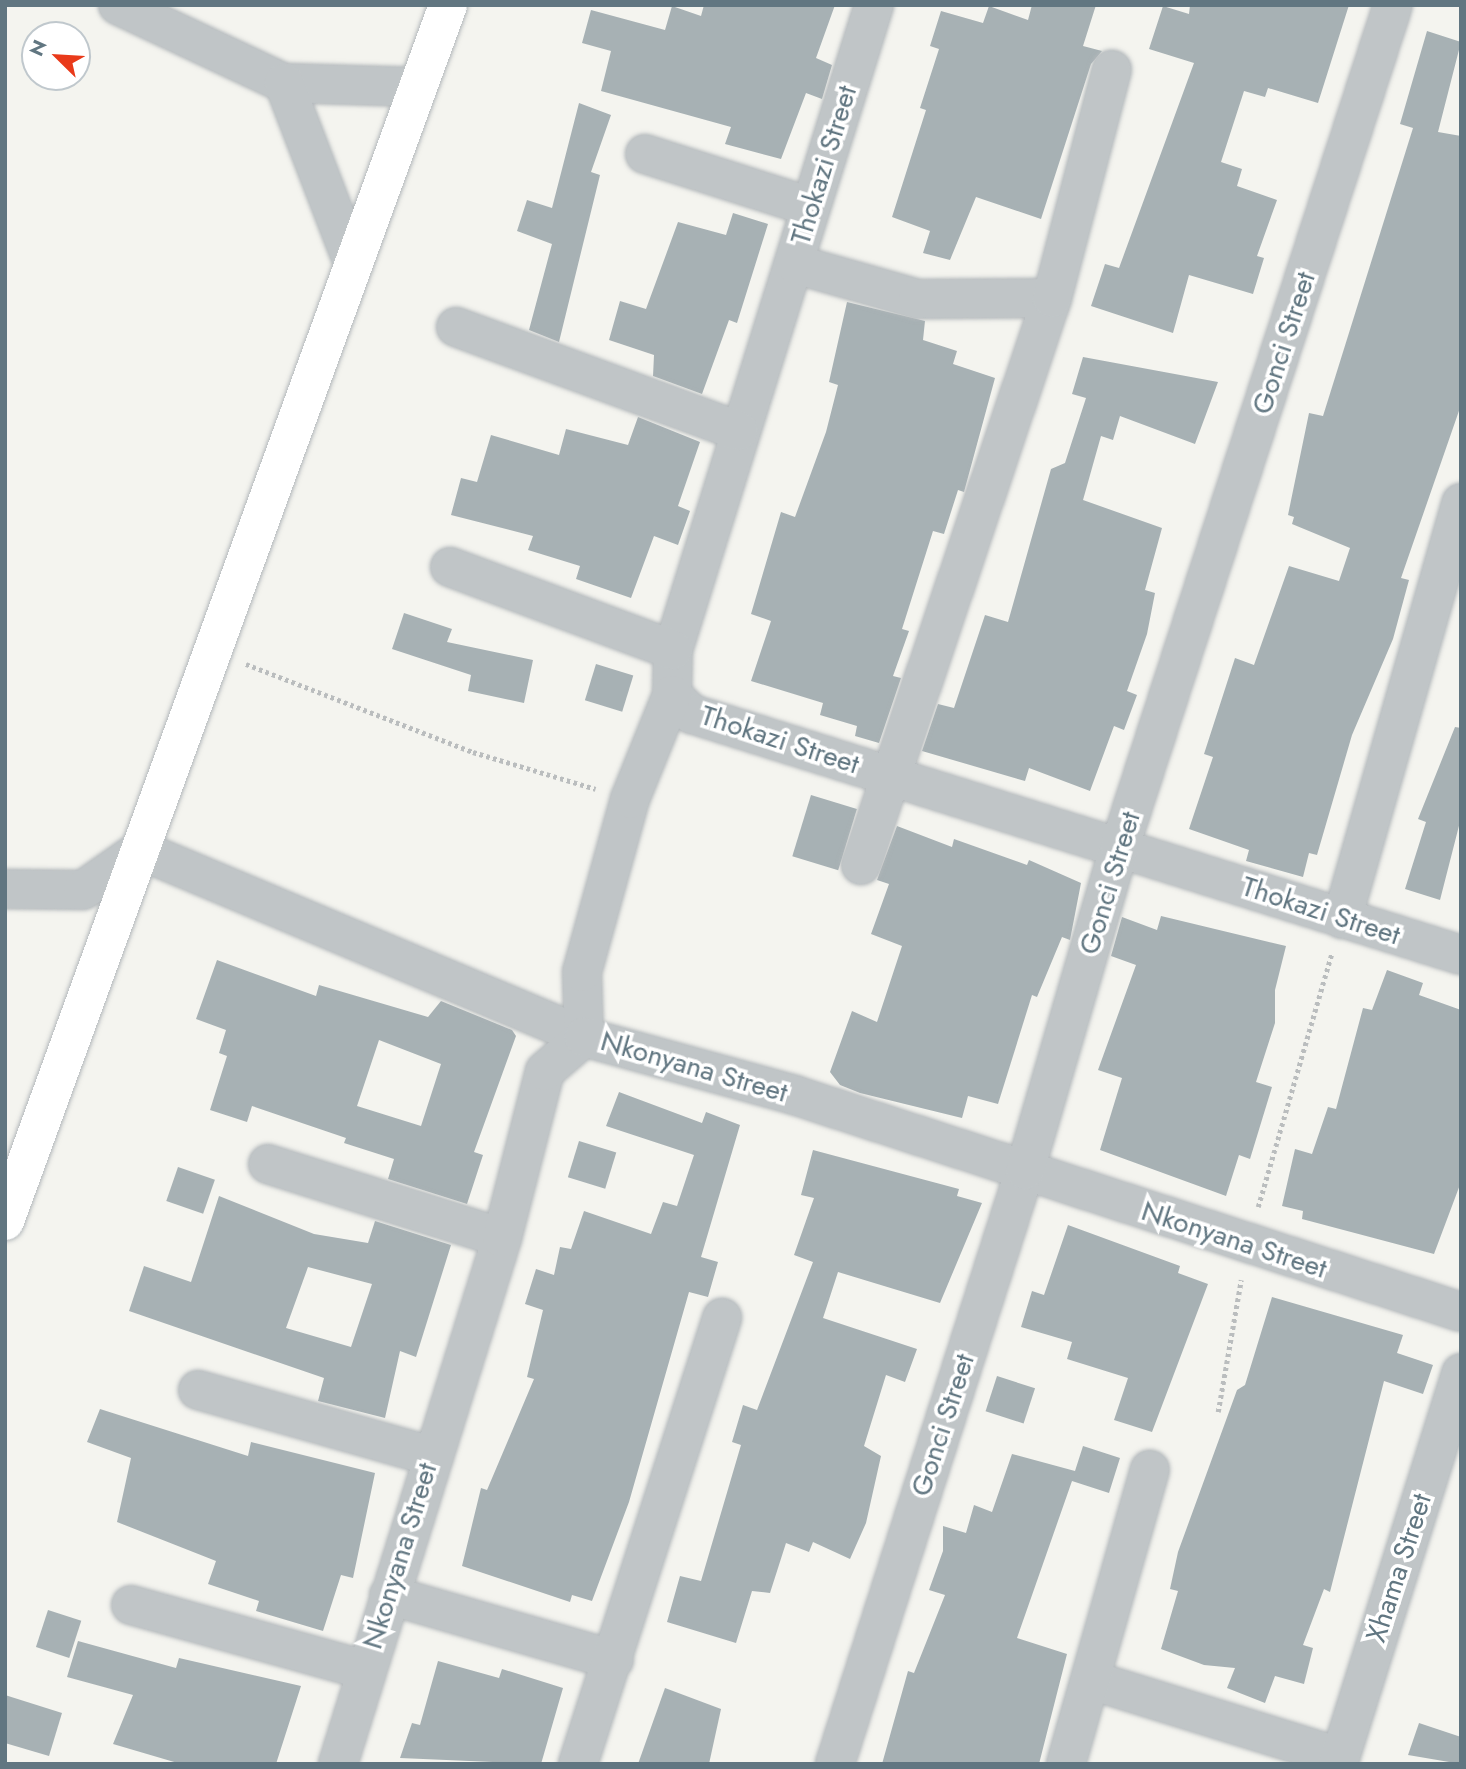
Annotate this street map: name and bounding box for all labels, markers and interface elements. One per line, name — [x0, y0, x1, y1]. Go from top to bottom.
north arrow — [21, 21, 91, 91]
text: N — [23, 36, 54, 60]
street label: Thokazi Street — [784, 82, 864, 248]
street label: Gonci Street — [1245, 268, 1323, 418]
street label: Thokazi Street — [697, 699, 863, 781]
street label: Gonci Street — [1072, 808, 1148, 958]
street label: Thokazi Street — [1238, 870, 1404, 952]
street label: Nkonyana Street — [597, 1024, 791, 1110]
street label: Nkonyana Street — [1137, 1194, 1331, 1286]
street label: Gonci Street — [904, 1350, 982, 1500]
street label: Nkonyana Street — [356, 1459, 444, 1653]
street label: Xhama Street — [1359, 1489, 1439, 1647]

